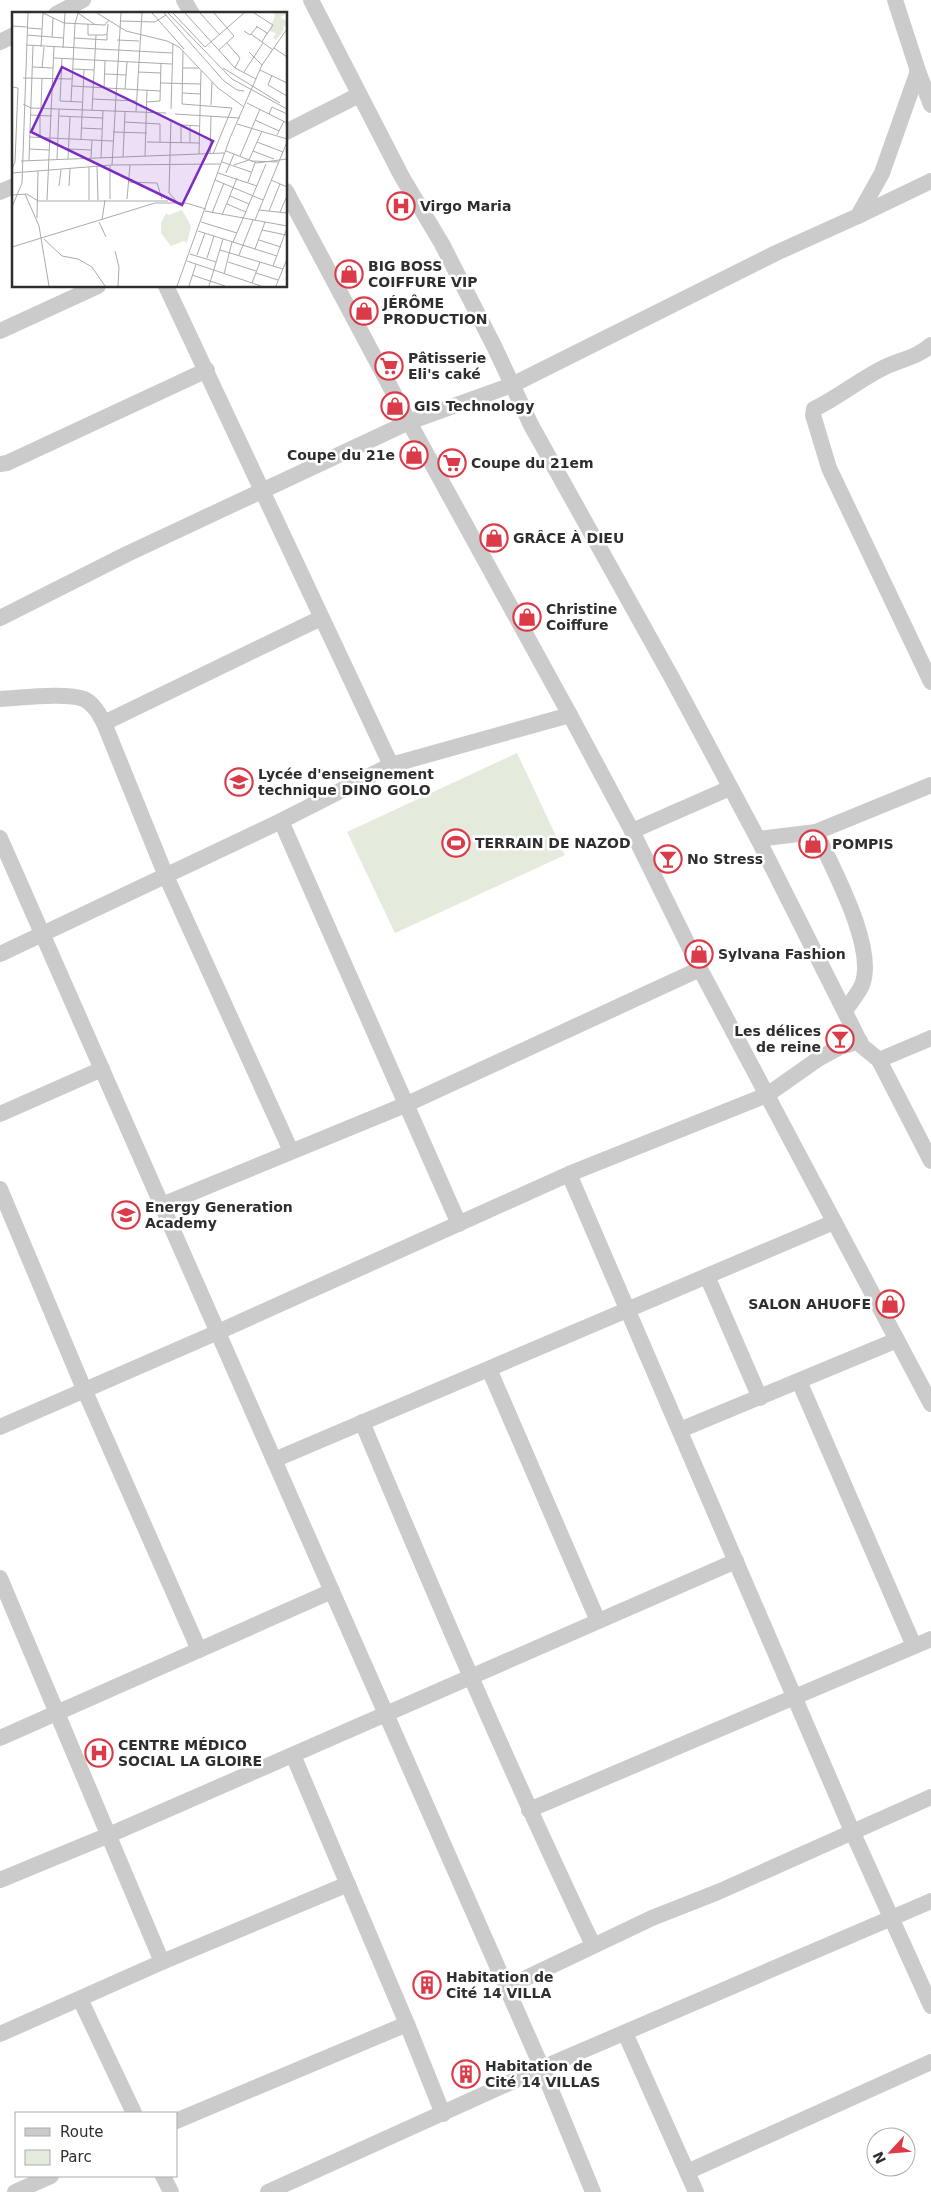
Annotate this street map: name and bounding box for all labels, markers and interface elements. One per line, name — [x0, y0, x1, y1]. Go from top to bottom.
inset map — [12, 12, 288, 288]
hospital icon: Virgo Maria — [386, 191, 416, 221]
place label: Virgo Maria — [420, 198, 511, 214]
place label: BIG BOSS COIFFURE VIP — [368, 258, 477, 290]
shop icon: BIG BOSS COIFFURE VIP — [334, 259, 364, 289]
place label: JÉRÔME PRODUCTION — [382, 294, 488, 327]
shop icon: JÉRÔME PRODUCTION — [349, 296, 379, 326]
place label: Pâtisserie Eli's caké — [408, 350, 486, 382]
supermarket icon: Pâtisserie Eli's caké — [374, 351, 404, 381]
shop icon: GIS Technology — [380, 391, 410, 421]
place label: GIS Technology — [414, 398, 534, 414]
shop icon: Coupe du 21e — [399, 440, 429, 470]
place label: Coupe du 21e — [287, 447, 395, 463]
supermarket icon: Coupe du 21em — [437, 448, 467, 478]
place label: Coupe du 21em — [471, 455, 594, 471]
shop icon: GRÂCE À DIEU — [479, 523, 509, 553]
place label: GRÂCE À DIEU — [513, 530, 624, 546]
place label: Christine Coiffure — [546, 601, 617, 633]
shop icon: Christine Coiffure — [512, 602, 542, 632]
place label: Lycée d'enseignement technique DINO GOLO — [258, 766, 434, 798]
school or university icon: Lycée d'enseignement technique DINO GOLO — [224, 767, 254, 797]
sports icon: TERRAIN DE NAZOD — [441, 828, 471, 858]
shop icon: POMPIS — [798, 829, 828, 859]
place label: TERRAIN DE NAZOD — [475, 835, 631, 851]
place label: POMPIS — [832, 836, 894, 852]
bar icon: No Stress — [653, 844, 683, 874]
place label: No Stress — [687, 851, 763, 867]
shop icon: Sylvana Fashion — [684, 939, 714, 969]
place label: Sylvana Fashion — [718, 946, 846, 962]
place label: Les délices de reine — [734, 1023, 821, 1055]
bar icon: Les délices de reine — [825, 1024, 855, 1054]
place label: Energy Generation Academy — [145, 1199, 293, 1231]
school or university icon: Energy Generation Academy — [111, 1200, 141, 1230]
shop icon: SALON AHUOFE — [875, 1289, 905, 1319]
place label: SALON AHUOFE — [748, 1296, 871, 1312]
place label: CENTRE MÉDICO SOCIAL LA GLOIRE — [118, 1737, 262, 1769]
hospital icon: CENTRE MÉDICO SOCIAL LA GLOIRE — [84, 1738, 114, 1768]
place label: Habitation de Cité 14 VILLA — [446, 1969, 554, 2001]
building icon: Habitation de Cité 14 VILLA — [412, 1970, 442, 2000]
place label: Habitation de Cité 14 VILLAS — [485, 2058, 600, 2090]
building icon: Habitation de Cité 14 VILLAS — [451, 2059, 481, 2089]
legend — [15, 2112, 178, 2177]
text: Route — [60, 2123, 104, 2141]
north arrow — [866, 2127, 916, 2177]
text: Parc — [60, 2148, 92, 2166]
text: N — [870, 2149, 889, 2166]

